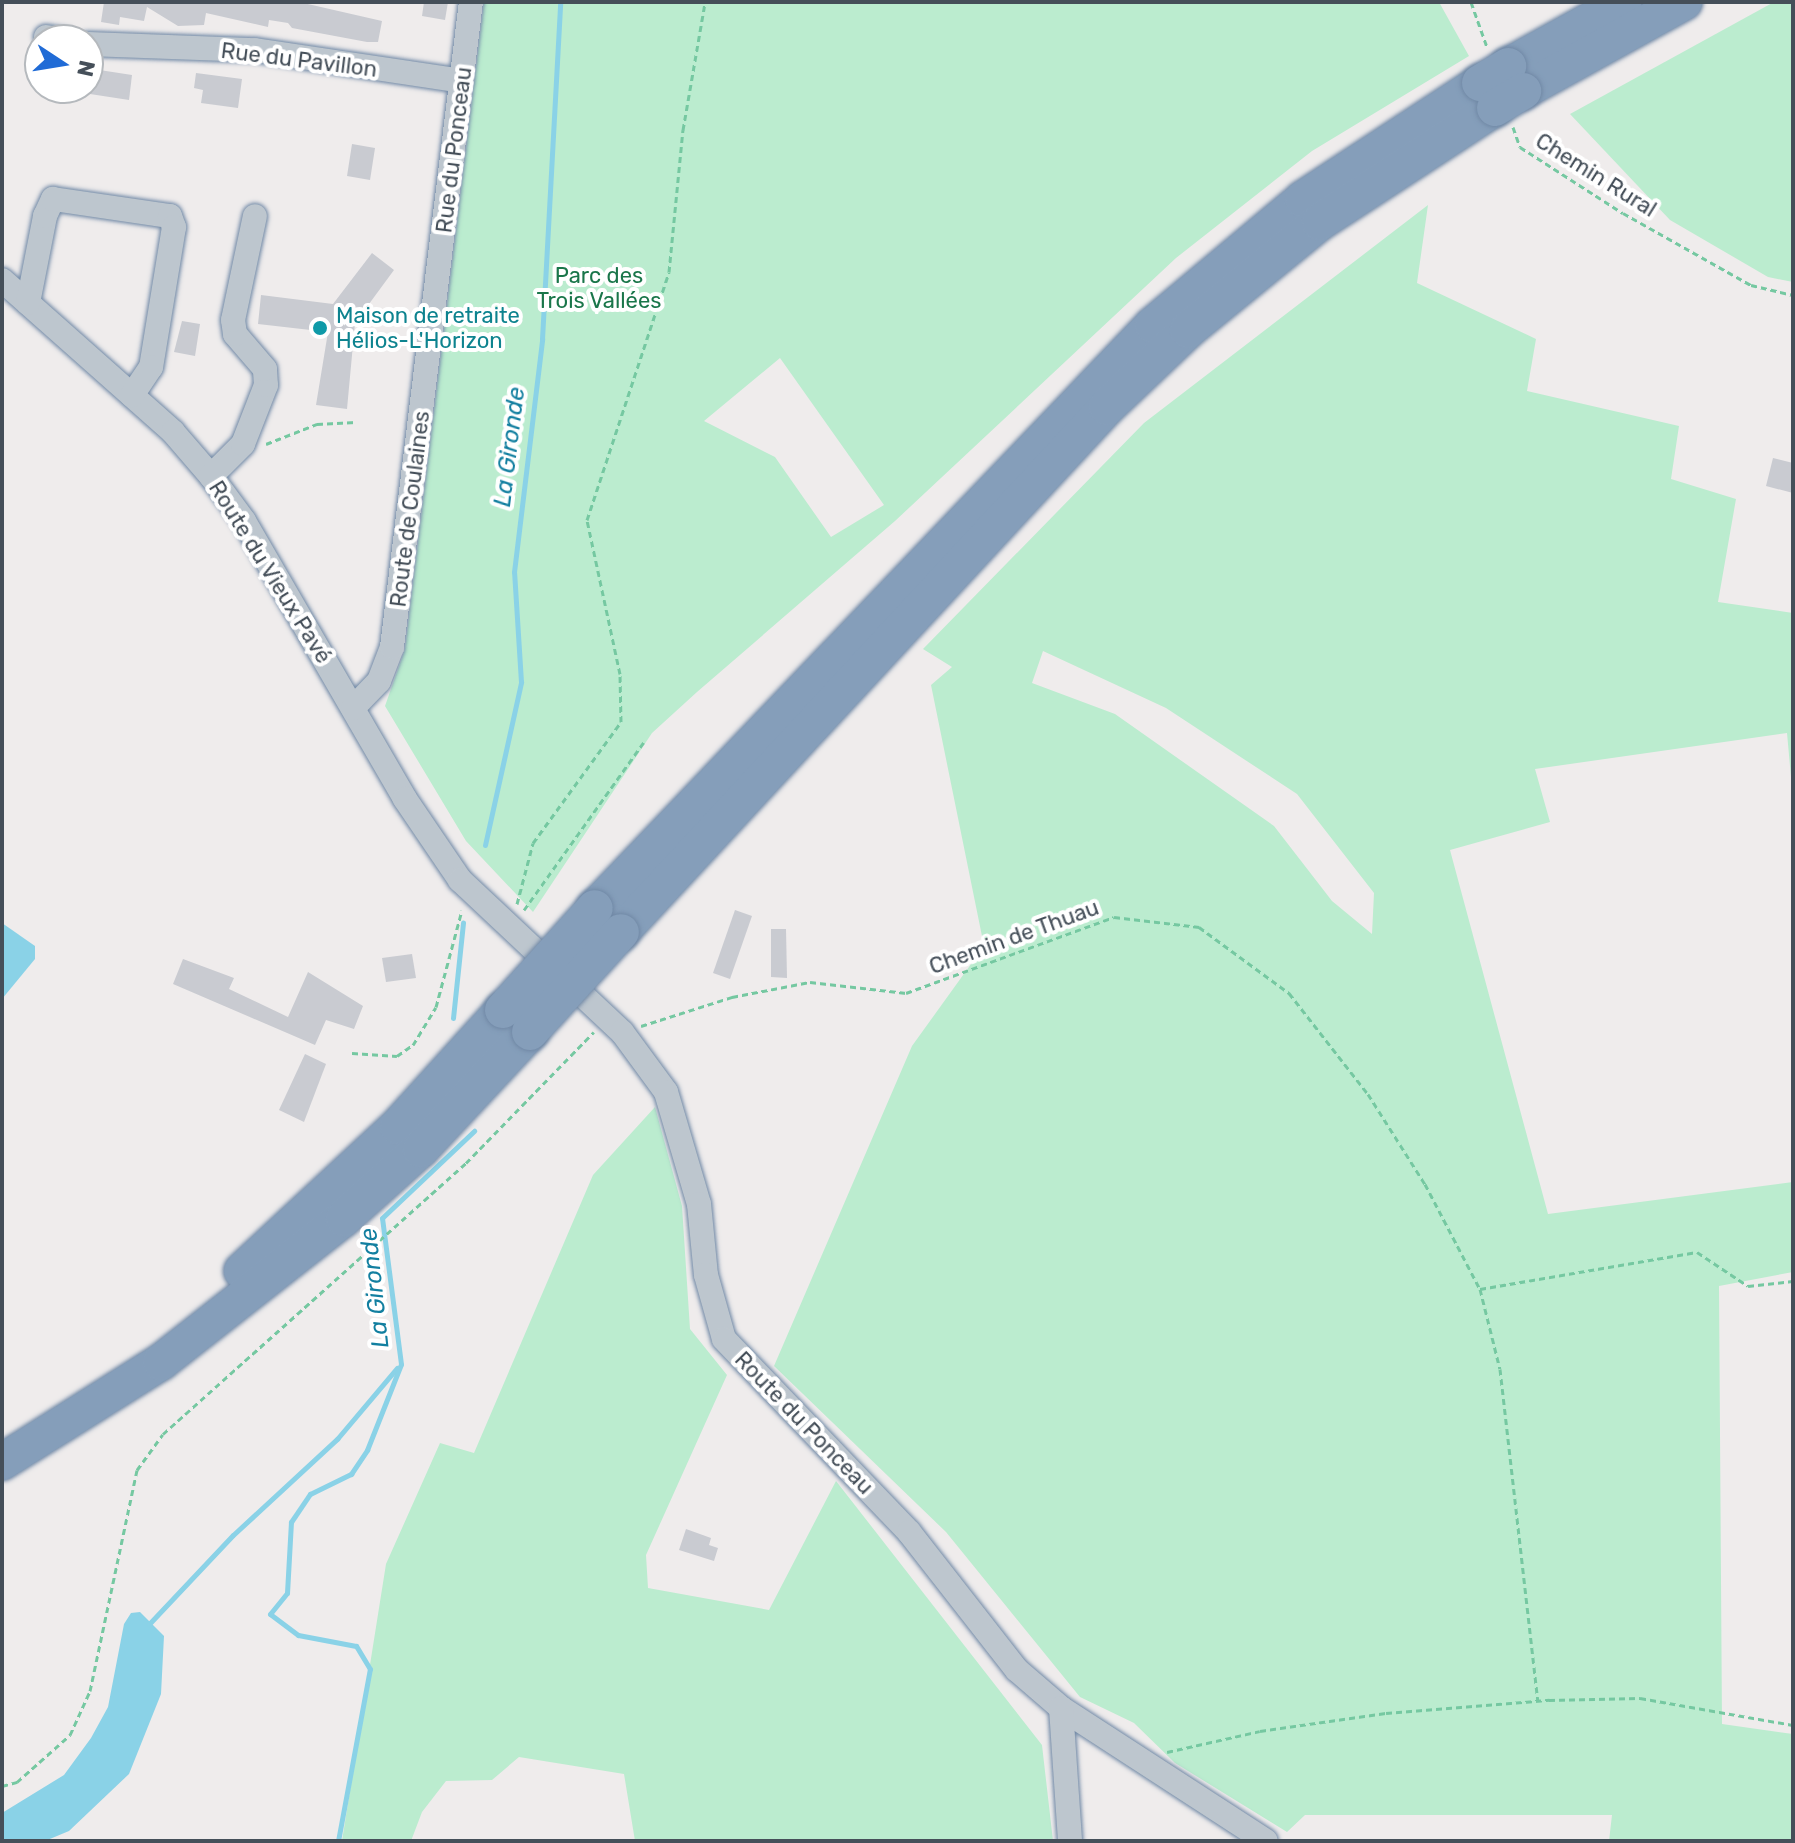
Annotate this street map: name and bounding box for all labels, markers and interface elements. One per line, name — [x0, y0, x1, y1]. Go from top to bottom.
north arrow — [24, 24, 104, 104]
street label: Rue du Pavillon — [219, 37, 379, 83]
text: N — [71, 58, 101, 79]
street label: Rue du Ponceau — [431, 66, 477, 234]
street label: Chemin Rural — [1531, 127, 1661, 223]
park label: Parc des Trois Vallées — [536, 262, 662, 314]
place label: Maison de retraite Hélios-L'Horizon — [336, 302, 520, 354]
marker: Maison de retraite Hélios-L'Horizon — [311, 319, 329, 337]
water label: La Gironde — [488, 385, 532, 509]
street label: Route de Coulaines — [385, 409, 435, 609]
street label: Route du Vieux Pavé — [203, 476, 337, 668]
street label: Chemin de Thuau — [925, 894, 1103, 980]
water label: La Gironde — [354, 1227, 396, 1349]
street label: Route du Ponceau — [729, 1346, 879, 1500]

